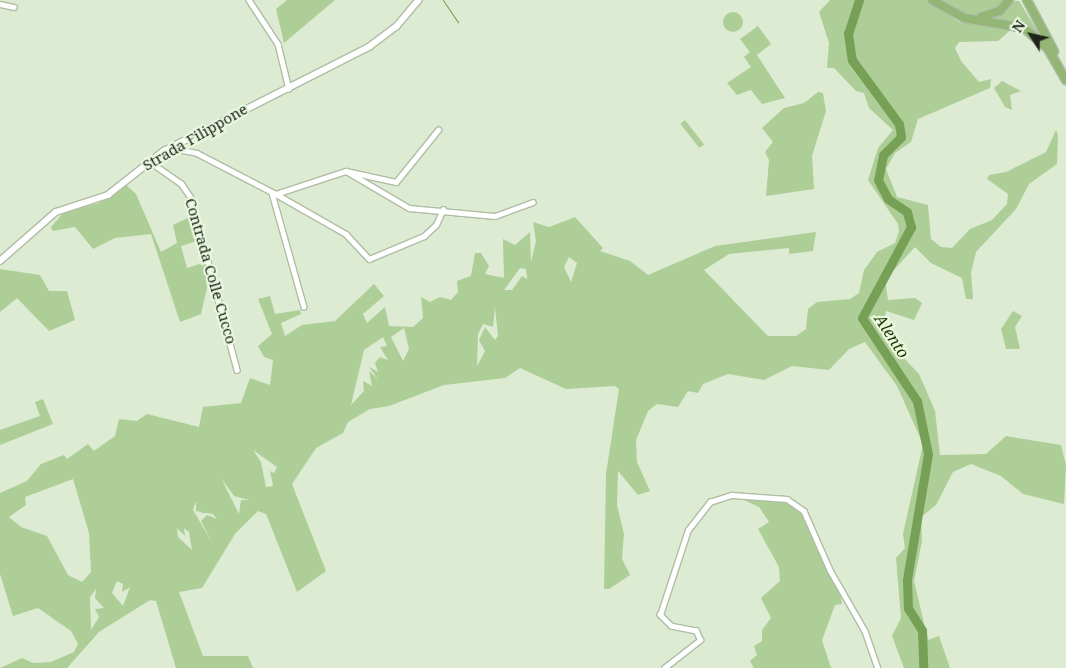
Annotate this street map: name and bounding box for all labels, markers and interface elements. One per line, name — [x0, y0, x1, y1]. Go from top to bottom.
north arrow — [1006, 10, 1056, 60]
text: N — [1007, 16, 1029, 36]
street label: Strada Filippone — [139, 100, 251, 174]
street label: Contrada Colle Cucco — [182, 196, 240, 346]
water label: Alento — [871, 310, 913, 362]

